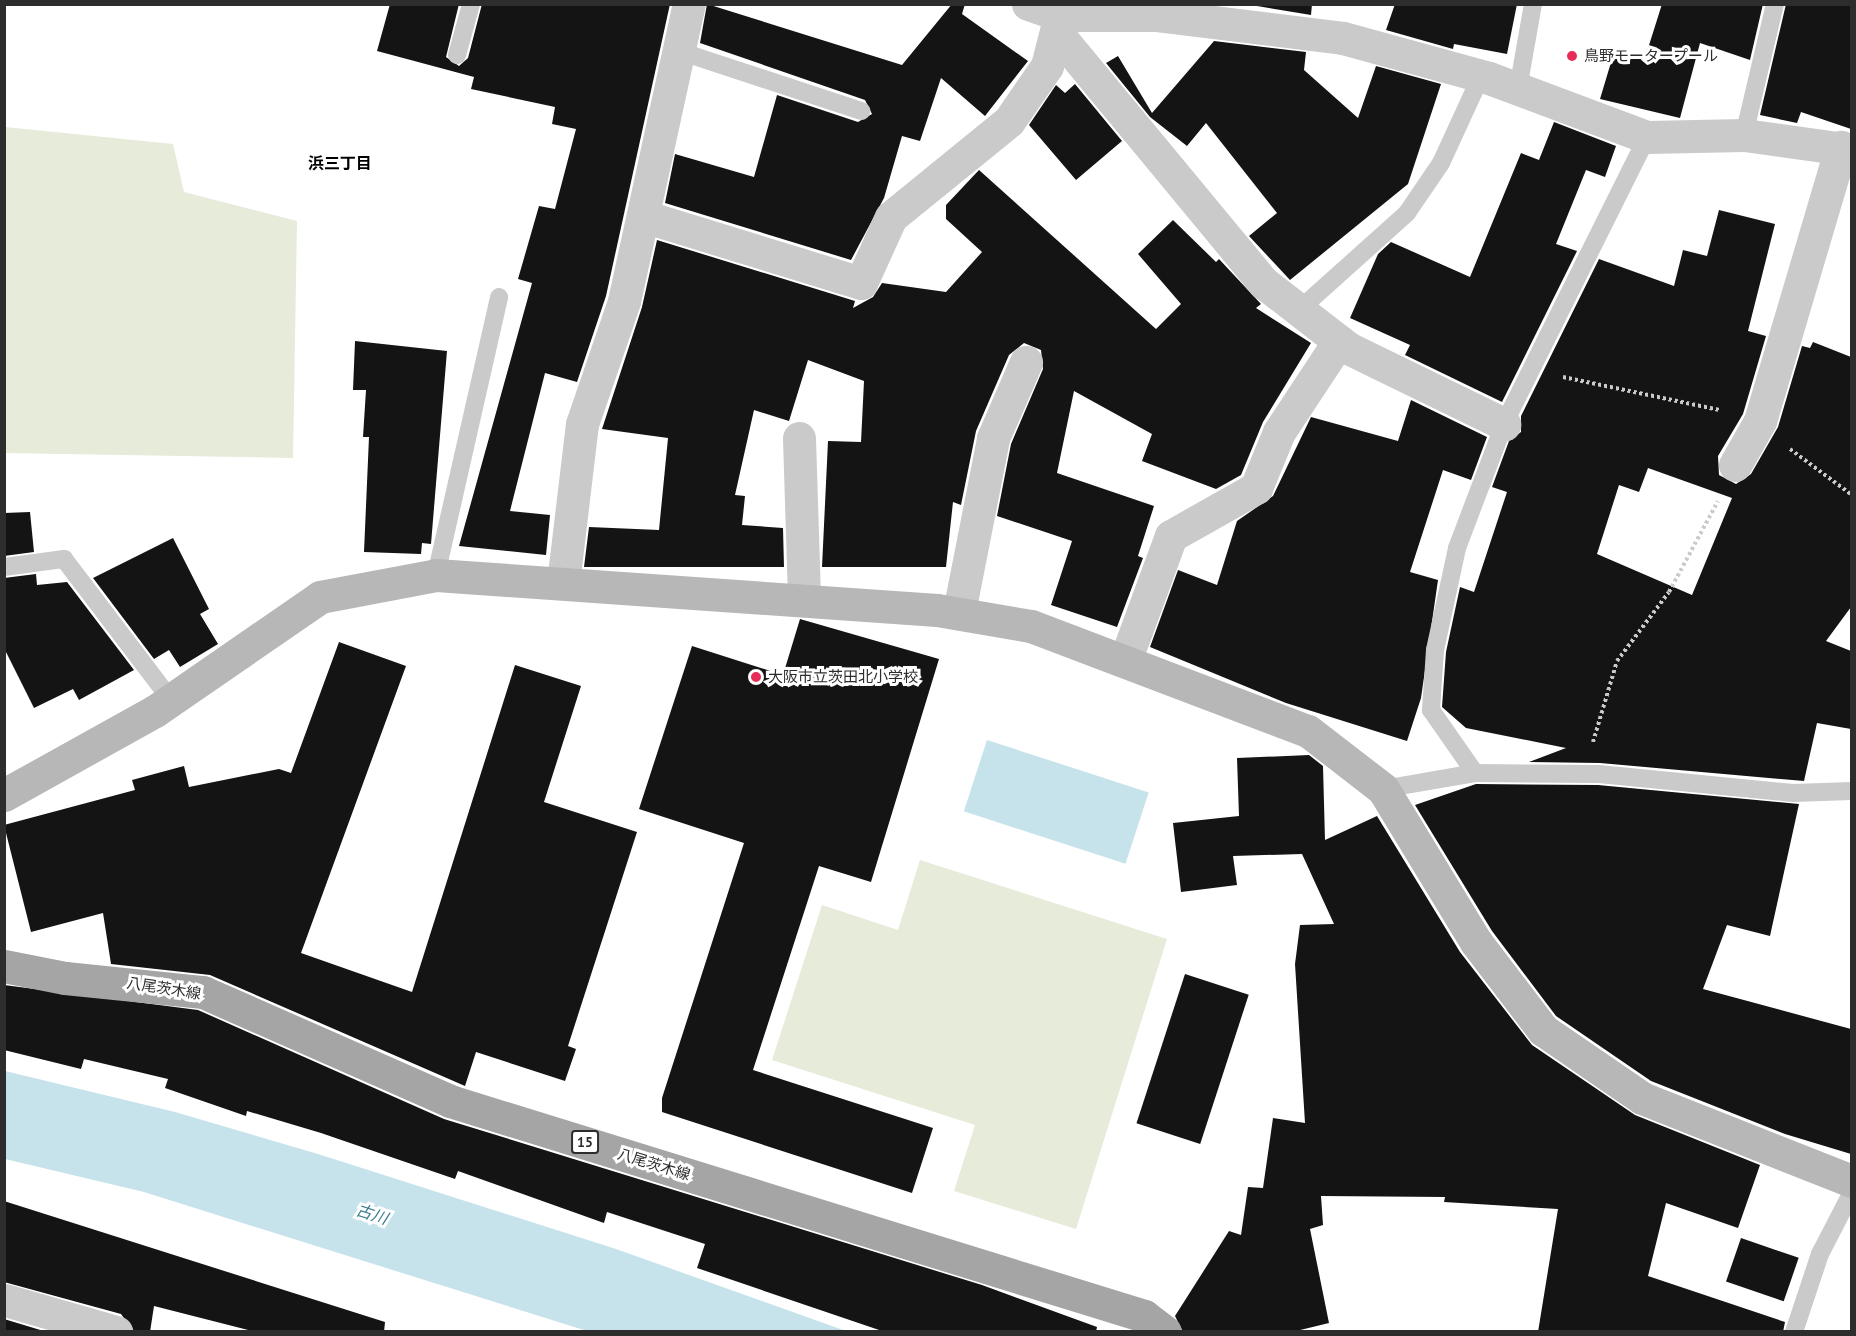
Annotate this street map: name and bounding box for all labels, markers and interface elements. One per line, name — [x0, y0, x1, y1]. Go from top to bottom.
place label: 鳥野モータープール — [1584, 47, 1719, 65]
marker: 鳥野モータープール — [1565, 49, 1579, 63]
district label: 浜三丁目 — [308, 153, 372, 173]
place label: 大阪市立茨田北小学校 — [768, 668, 918, 686]
marker: 大阪市立茨田北小学校 — [749, 670, 763, 684]
street label: 八尾茨木線 — [126, 973, 202, 1003]
road number: 15 — [570, 1131, 600, 1153]
street label: 八尾茨木線 — [616, 1144, 692, 1184]
water label: 古川 — [354, 1200, 390, 1228]

